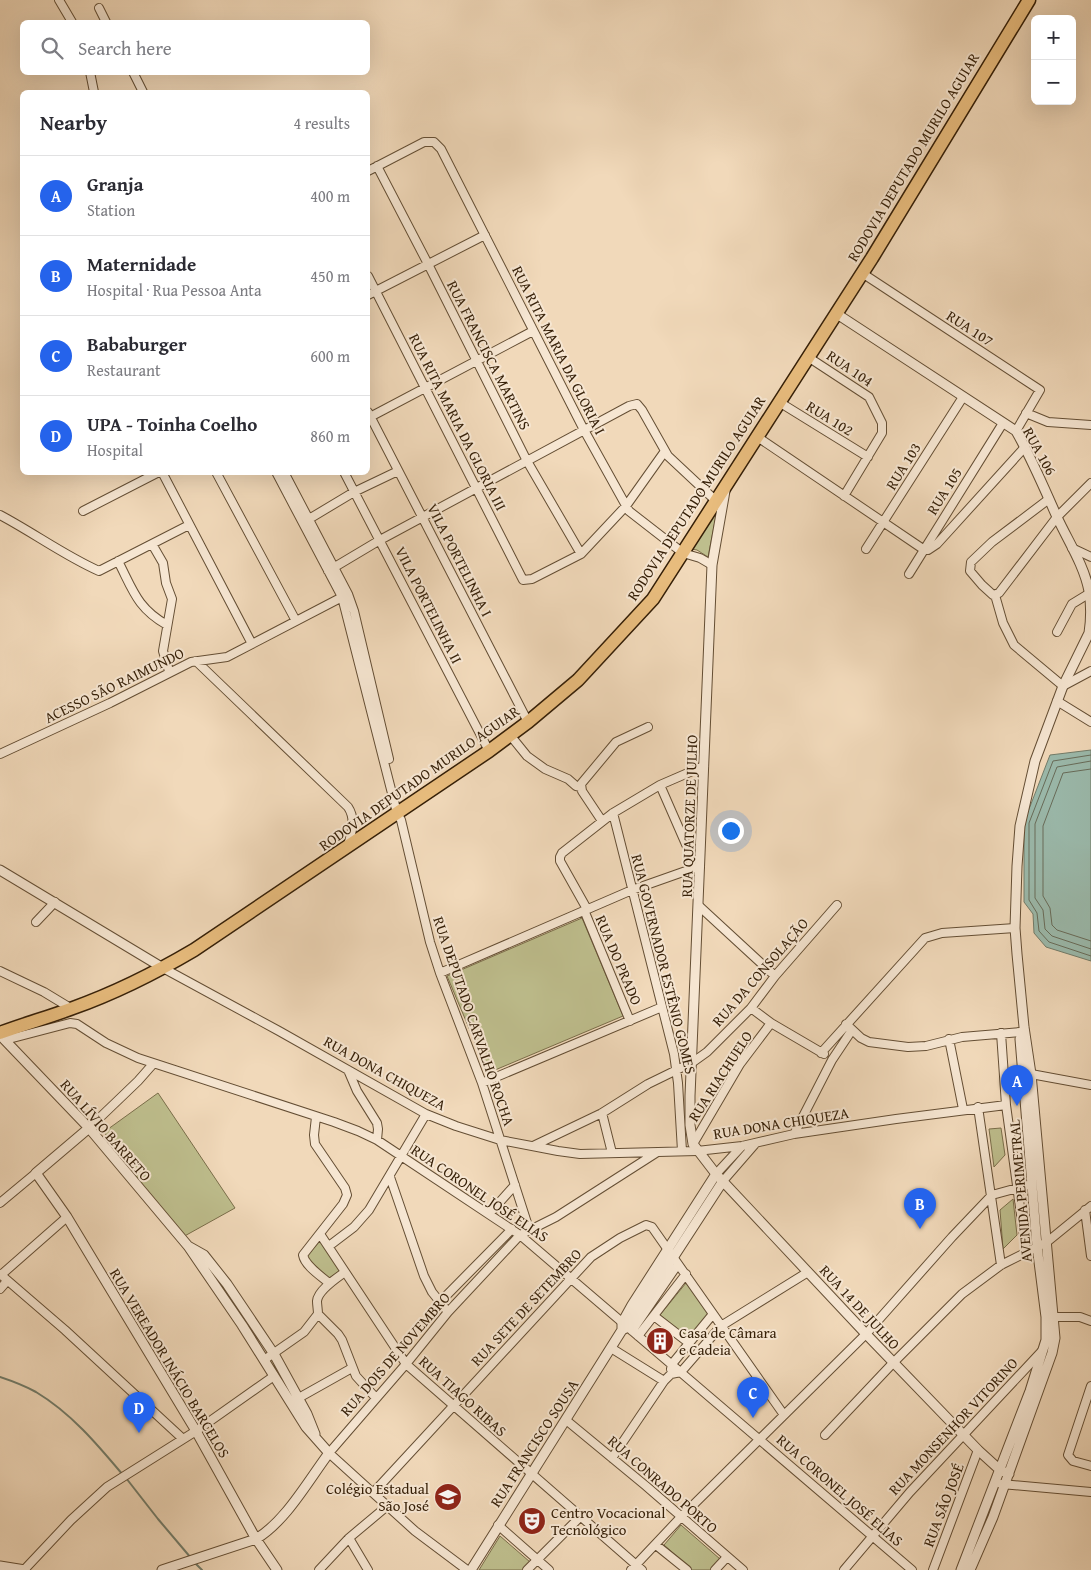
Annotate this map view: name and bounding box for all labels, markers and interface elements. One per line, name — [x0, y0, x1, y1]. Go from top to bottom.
map controls — [1031, 15, 1076, 105]
button: + — [1031, 15, 1076, 60]
search box — [20, 20, 370, 75]
icon: search — [38, 34, 66, 62]
text: Search here — [78, 34, 172, 62]
street label: RODOVIA DEPUTADO MURILO AGUIAR — [842, 48, 984, 265]
button: − — [1031, 60, 1076, 105]
text: Nearby — [40, 107, 107, 138]
text: 4 results — [293, 111, 350, 135]
text: Granja — [87, 170, 143, 198]
text: A — [51, 184, 61, 208]
text: 400 m — [310, 184, 350, 208]
text: Station — [87, 198, 135, 222]
text: Maternidade — [87, 250, 196, 278]
street label: RUA RITA MARIA DA GLORIA I — [507, 262, 611, 438]
text: B — [51, 264, 61, 288]
text: 450 m — [310, 264, 350, 288]
street label: RUA FRANCISCA MARTINS — [442, 277, 536, 433]
text: Hospital · Rua Pessoa Anta — [87, 278, 262, 302]
street label: RUA 107 — [943, 305, 997, 351]
text: Bababurger — [87, 330, 187, 358]
street label: RUA RITA MARIA DA GLORIA III — [404, 330, 512, 514]
text: C — [51, 344, 61, 368]
text: 600 m — [310, 344, 350, 368]
street label: RUA 104 — [823, 345, 877, 391]
text: Restaurant — [87, 358, 161, 382]
street label: RODOVIA DEPUTADO MURILO AGUIAR — [622, 391, 770, 604]
street label: RUA 102 — [802, 395, 858, 441]
text: UPA - Toinha Coelho — [87, 410, 257, 438]
street label: RUA 106 — [1018, 423, 1062, 479]
text: D — [51, 424, 61, 448]
text: 860 m — [310, 424, 350, 448]
text: Hospital — [87, 438, 143, 462]
street label: RUA 103 — [880, 438, 926, 494]
street label: RUA 105 — [921, 463, 967, 519]
street label: VILA PORTELINHA I — [422, 500, 498, 620]
street label: VILA PORTELINHA II — [390, 543, 468, 667]
street label: ACESSO SÃO RAIMUNDO — [41, 642, 187, 728]
street label: RODOVIA DEPUTADO MURILO AGUIAR — [315, 700, 524, 856]
street label: RUA QUATORZE DE JULHO — [676, 734, 702, 898]
your location — [718, 818, 744, 844]
street label: RUA GOVERNADOR ESTÊNIO GOMES — [627, 852, 701, 1076]
street label: RUA DO PRADO — [591, 912, 647, 1008]
street label: RUA DA CONSOLAÇÃO — [707, 913, 813, 1031]
street label: RUA DEPUTADO CARVALHO ROCHA — [428, 914, 520, 1128]
street label: RUA RIACHUELO — [683, 1027, 757, 1125]
street label: RUA DONA CHIQUEZA — [320, 1031, 450, 1115]
pin: A — [1001, 1065, 1033, 1106]
street label: RUA LÍVIO BARRETO — [56, 1074, 156, 1186]
street label: RUA DONA CHIQUEZA — [712, 1102, 850, 1144]
street label: AVENIDA PERIMETRAL — [1003, 1118, 1037, 1263]
street label: RUA CORONEL JOSÉ ELIAS — [407, 1139, 553, 1247]
pin: B — [904, 1188, 936, 1229]
street label: RUA SETE DE SETEMBRO — [466, 1244, 586, 1370]
street label: RUA 14 DE JULHO — [815, 1260, 905, 1354]
street label: RUA VEREADOR INÁCIO BARCELOS — [106, 1265, 234, 1461]
street label: RUA DOIS DE NOVEMBRO — [335, 1287, 455, 1421]
place label: Casa de Câmara e Cadeia — [679, 1322, 777, 1360]
building icon: Casa de Câmara e Cadeia — [645, 1326, 675, 1356]
street label: RUA TIAGO RIBAS — [415, 1351, 511, 1441]
street label: RUA MONSENHOR VITORINO — [884, 1353, 1022, 1499]
street label: RUA FRANCISCO SOUSA — [485, 1375, 583, 1511]
pin: C — [737, 1377, 769, 1418]
pin: D — [123, 1392, 155, 1433]
street label: RUA CORONEL JOSÉ ELIAS — [772, 1429, 908, 1551]
street label: RUA CONRADO PORTO — [603, 1430, 723, 1538]
street label: RUA SÃO JOSÉ — [917, 1460, 969, 1550]
place label: Colégio Estadual São José — [326, 1478, 429, 1516]
school or university icon: Colégio Estadual São José — [433, 1482, 463, 1512]
place label: Centro Vocacional Tecnológico — [551, 1502, 665, 1540]
theatre icon: Centro Vocacional Tecnológico — [517, 1506, 547, 1536]

